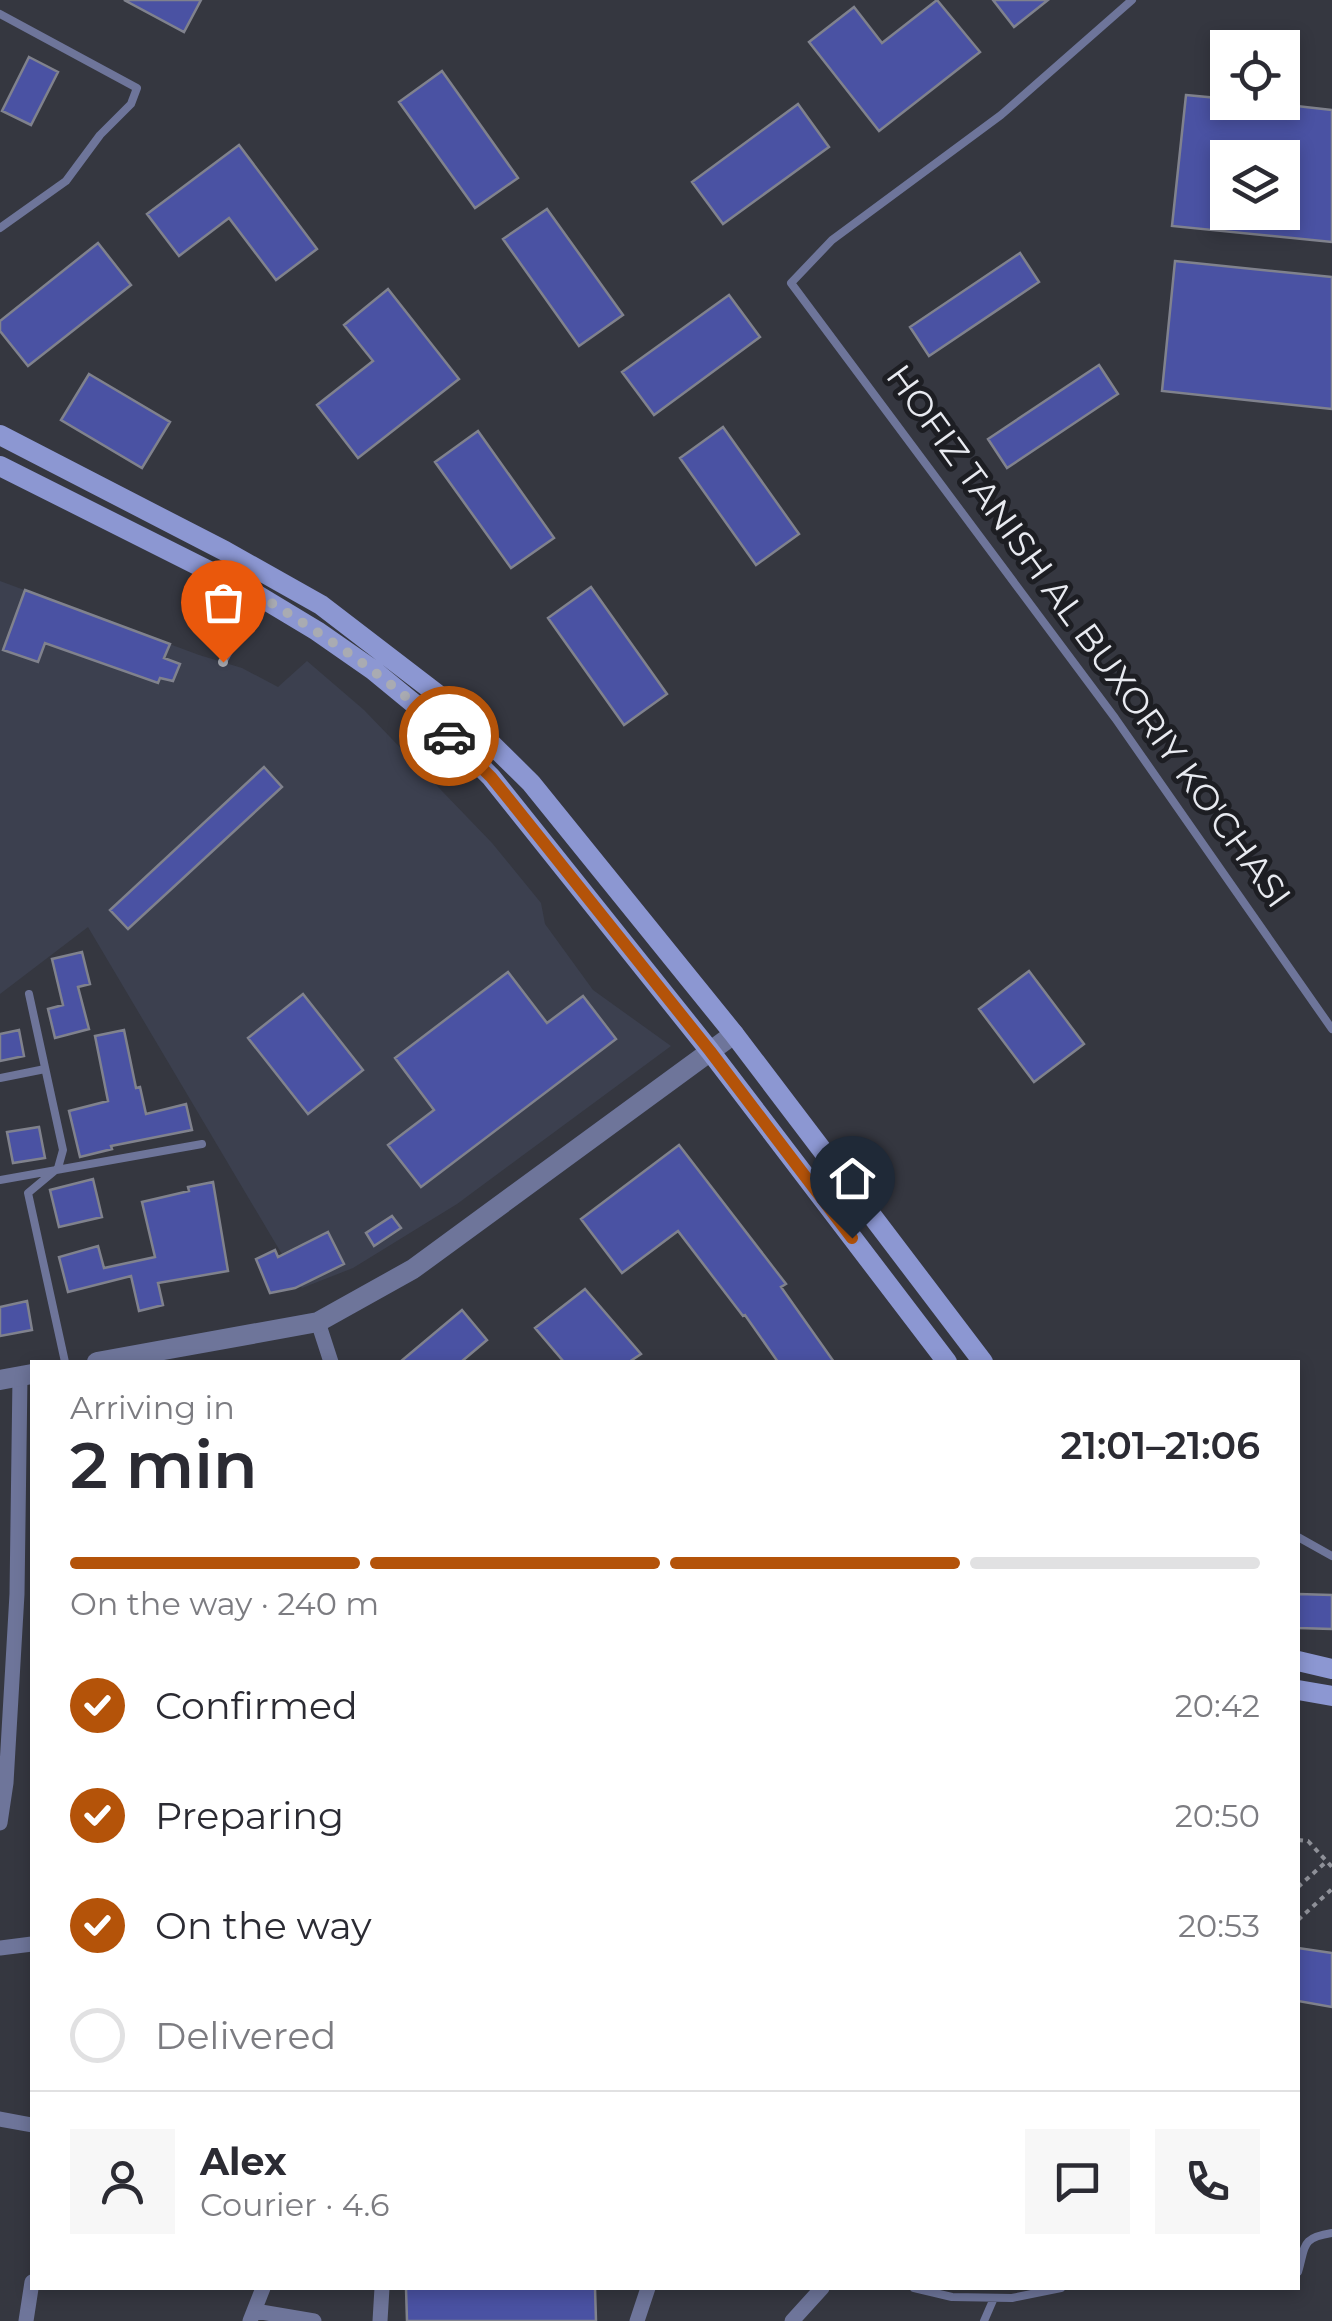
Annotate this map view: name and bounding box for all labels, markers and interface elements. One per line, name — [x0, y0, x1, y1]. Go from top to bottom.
map controls — [1210, 30, 1300, 230]
button: locate — [1210, 30, 1300, 120]
button: layers — [1210, 140, 1300, 230]
street label: HOFIZ TANISH AL BUXORIY KO'CHASI — [877, 356, 1301, 916]
pin — [181, 560, 266, 663]
icon: bag — [196, 575, 251, 630]
courier — [399, 686, 499, 786]
icon: car — [422, 709, 477, 764]
pin — [810, 1136, 895, 1239]
icon: home — [825, 1151, 880, 1206]
text: Arriving in — [70, 1388, 235, 1427]
text: 21:01–21:06 — [1060, 1422, 1260, 1469]
text: 2 min — [70, 1425, 258, 1504]
text: On the way · 240 m — [70, 1584, 379, 1623]
icon: check — [70, 1678, 125, 1733]
text: Confirmed — [155, 1682, 358, 1729]
text: 20:42 — [1175, 1686, 1260, 1725]
icon: check — [70, 1788, 125, 1843]
text: Preparing — [155, 1792, 344, 1839]
text: 20:50 — [1175, 1796, 1260, 1835]
icon: check — [70, 1898, 125, 1953]
text: On the way — [155, 1902, 372, 1949]
text: 20:53 — [1178, 1906, 1260, 1945]
text: Delivered — [155, 2012, 336, 2059]
button: person — [70, 2129, 175, 2234]
button: chat — [1025, 2129, 1130, 2234]
button: phone — [1155, 2129, 1260, 2234]
text: Alex — [200, 2138, 287, 2185]
text: Courier · 4.6 — [200, 2185, 389, 2224]

